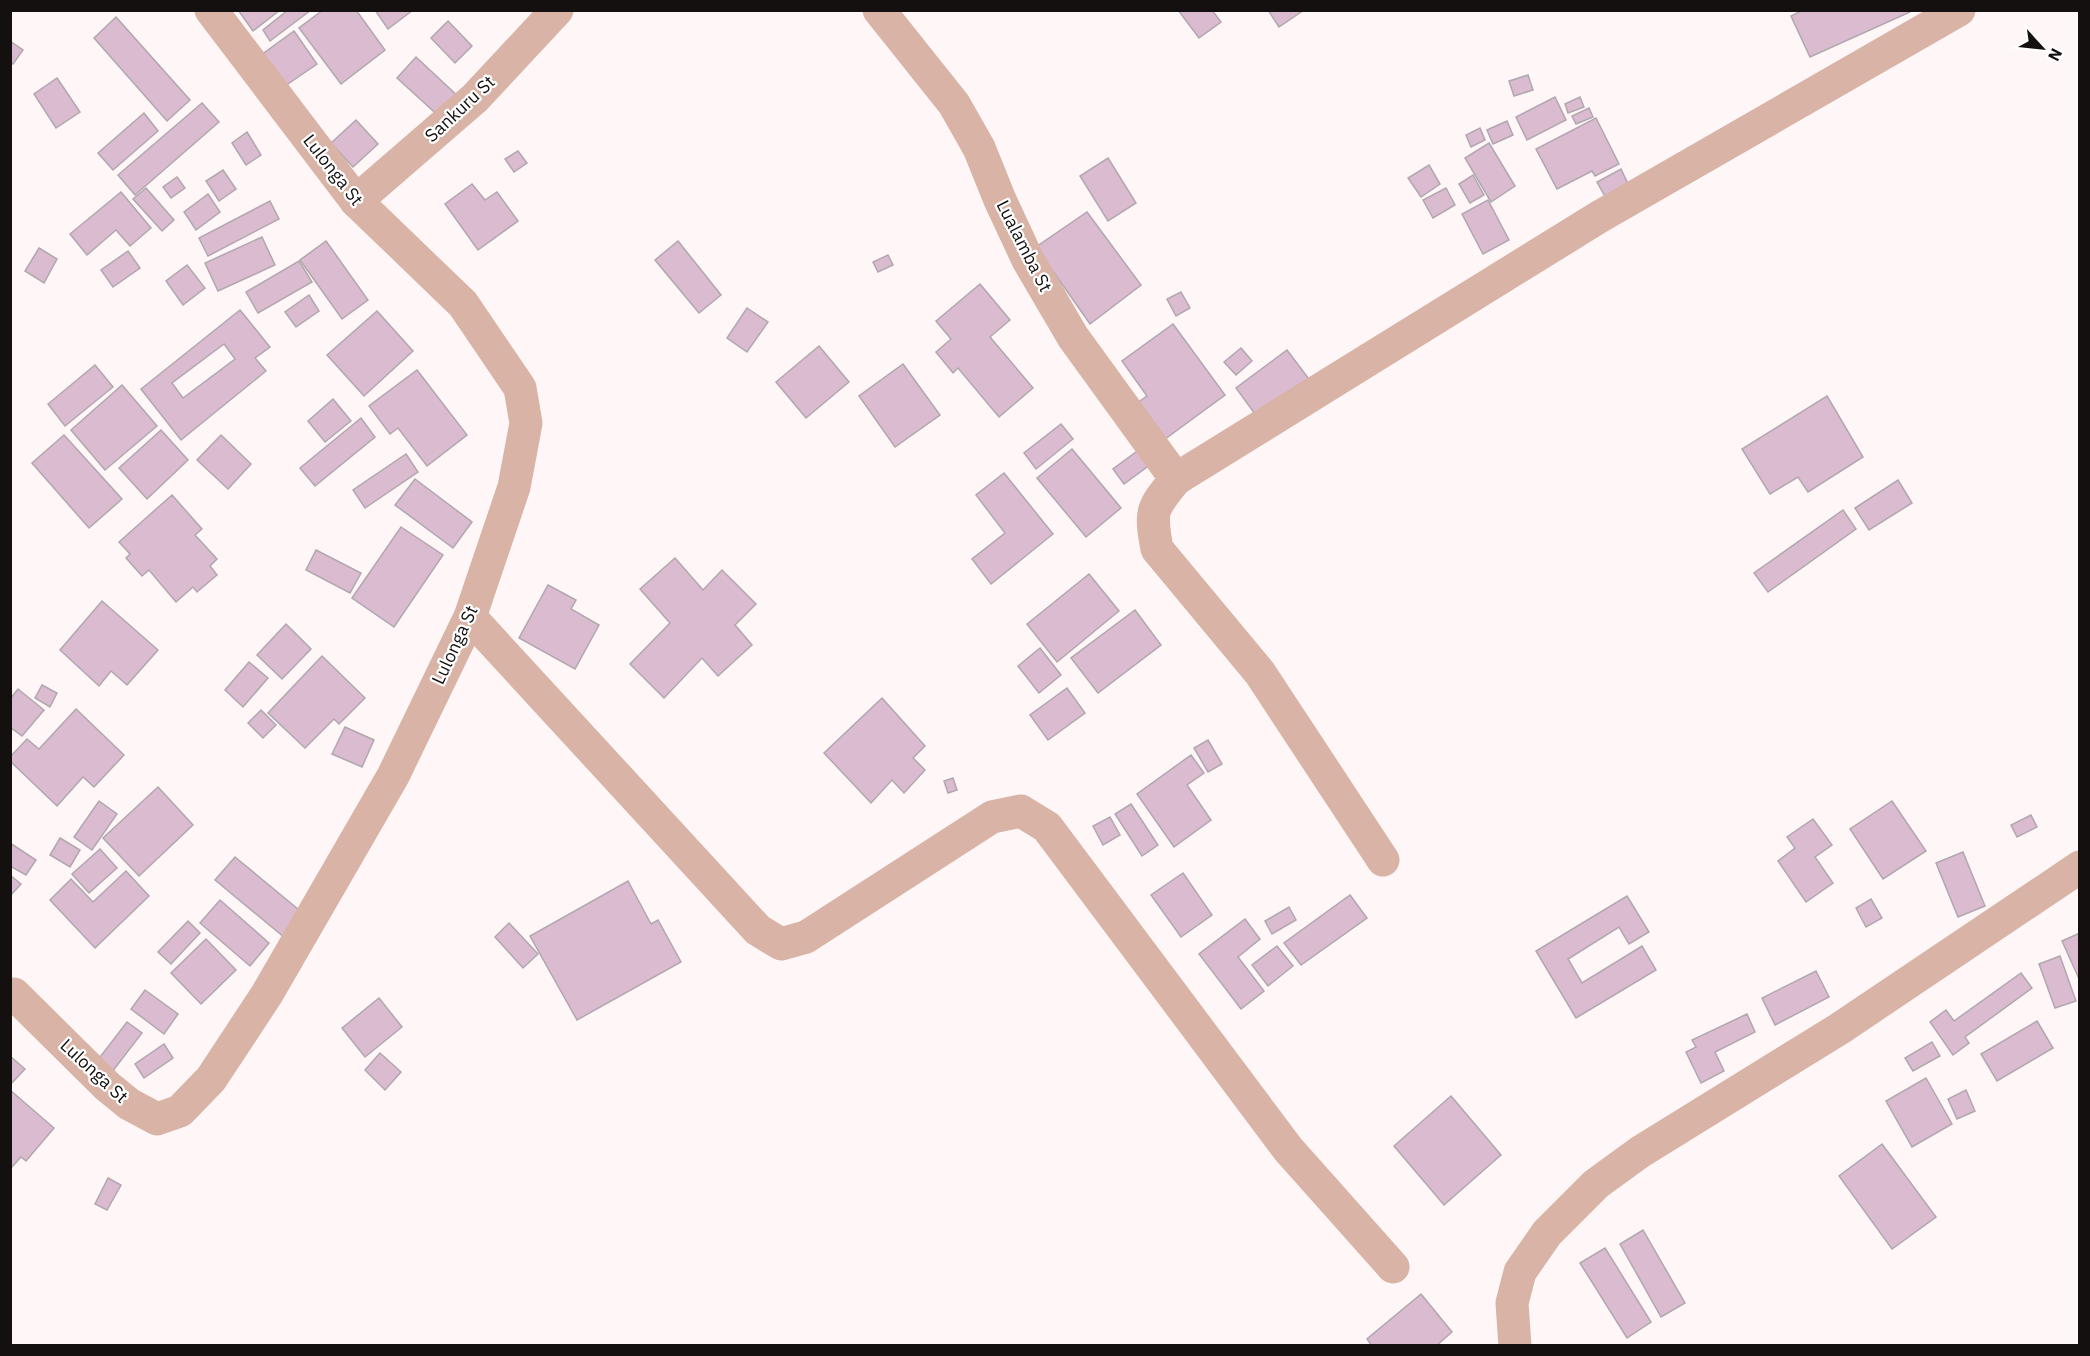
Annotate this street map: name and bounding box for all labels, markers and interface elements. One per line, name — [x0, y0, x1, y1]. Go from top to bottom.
north arrow — [2012, 18, 2072, 78]
text: N — [2044, 45, 2067, 65]
street label: Sankuru St — [420, 70, 500, 147]
street label: Lulonga St — [298, 129, 368, 210]
street label: Lualamba St — [992, 196, 1057, 296]
street label: Lulonga St — [426, 602, 483, 688]
street label: Lulonga St — [56, 1033, 133, 1108]

